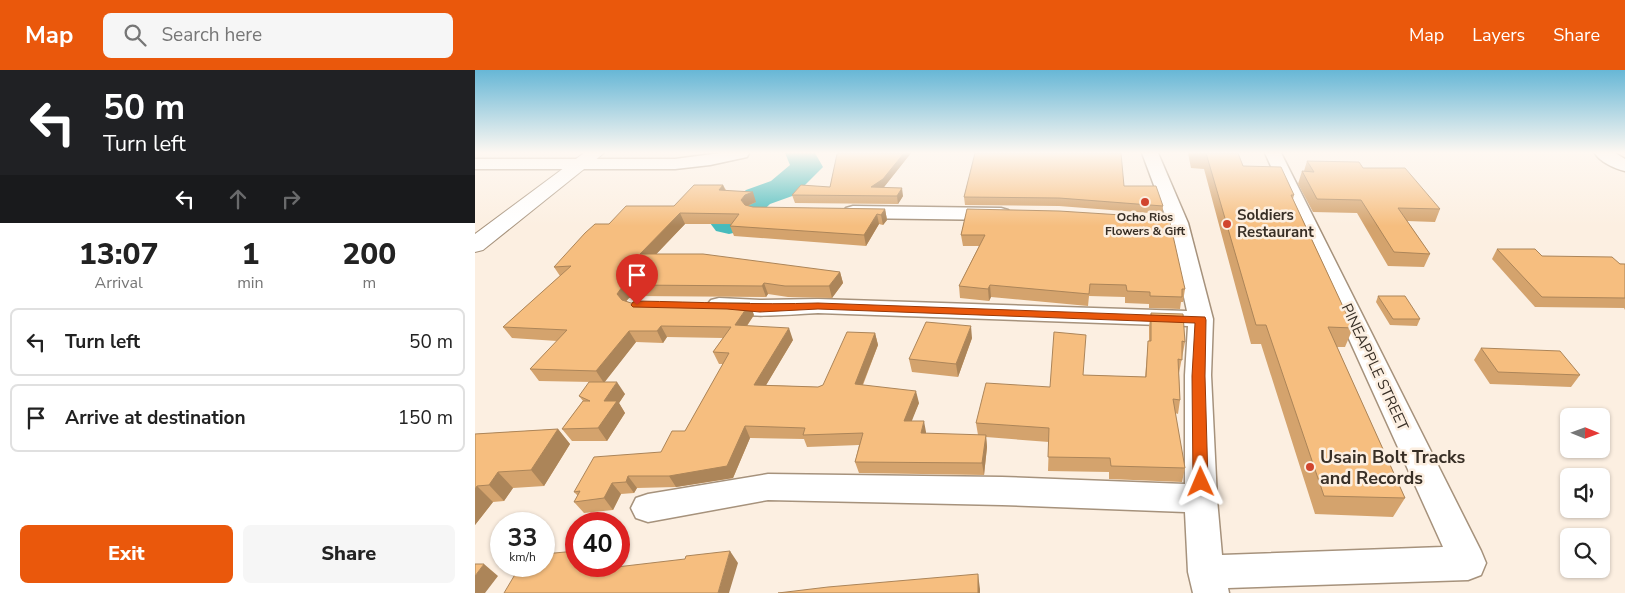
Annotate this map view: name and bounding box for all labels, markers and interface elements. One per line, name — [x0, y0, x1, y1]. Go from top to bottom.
search box — [103, 13, 453, 58]
text: Map — [25, 19, 73, 51]
icon: search — [121, 21, 149, 49]
text: Search here — [161, 22, 262, 48]
text: Map — [1409, 23, 1444, 47]
text: Layers — [1472, 23, 1525, 47]
text: Share — [1553, 23, 1600, 47]
text: 50 m — [103, 84, 185, 131]
icon: left — [20, 90, 85, 155]
text: Turn left — [103, 129, 186, 159]
icon: left — [171, 185, 199, 213]
icon: ahead — [224, 185, 252, 213]
icon: right — [277, 185, 305, 213]
marker: Ocho Rios Flowers & Gift — [1139, 196, 1151, 208]
place label: Soldiers Restaurant — [1237, 205, 1314, 242]
place label: Ocho Rios Flowers & Gift — [1105, 209, 1185, 239]
marker: Soldiers Restaurant — [1221, 218, 1233, 230]
text: 13:07 — [79, 234, 158, 275]
text: 1 — [241, 234, 259, 275]
text: 200 — [342, 234, 396, 275]
pin — [616, 254, 658, 305]
icon: arrive — [623, 261, 651, 289]
text: Arrival — [95, 272, 143, 294]
text: min — [237, 272, 264, 294]
text: m — [362, 272, 376, 294]
street label: PINEAPPLE STREET — [1337, 300, 1413, 434]
icon: left — [22, 328, 50, 356]
text: Turn left — [65, 329, 140, 355]
text: 50 m — [409, 329, 453, 355]
icon: arrive — [22, 404, 50, 432]
text: Arrive at destination — [65, 405, 246, 431]
text: 150 m — [398, 405, 453, 431]
north arrow — [1560, 408, 1610, 458]
map controls — [1560, 408, 1610, 578]
place label: Usain Bolt Tracks and Records — [1320, 445, 1466, 490]
position arrow — [1174, 455, 1226, 507]
marker: Usain Bolt Tracks and Records — [1304, 461, 1316, 473]
button: sound — [1560, 468, 1610, 518]
speed limit sign: 40 — [565, 512, 630, 577]
text: 33 — [507, 521, 538, 555]
button: Exit — [20, 525, 233, 583]
button: Share — [243, 525, 455, 583]
button: search — [1560, 528, 1610, 578]
text: km/h — [509, 549, 536, 565]

